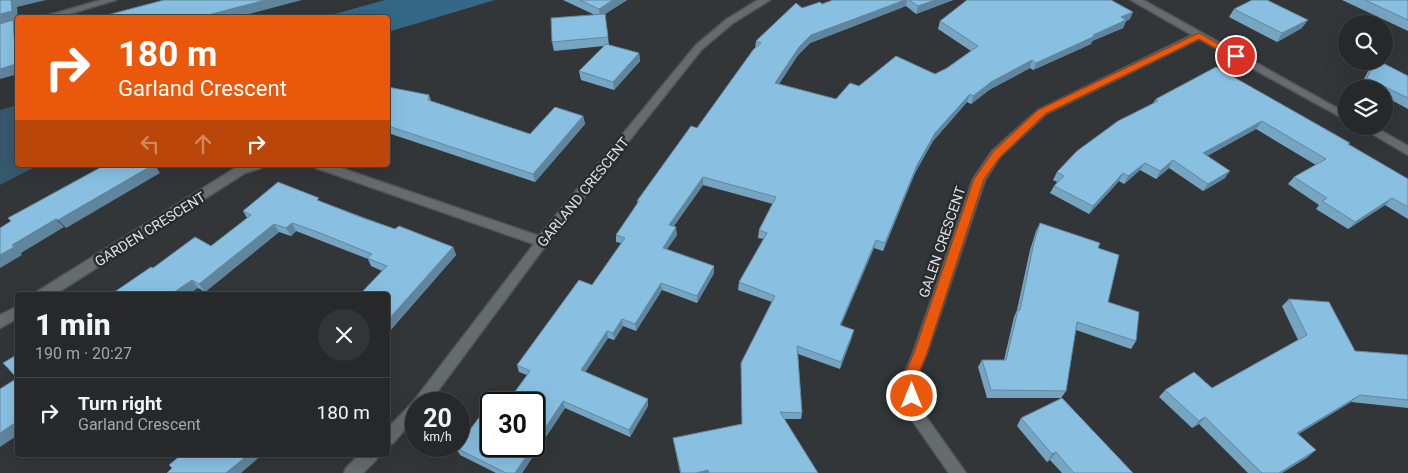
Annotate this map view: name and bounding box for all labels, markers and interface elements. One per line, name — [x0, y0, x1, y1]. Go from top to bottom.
map controls — [1338, 15, 1393, 135]
button: search — [1338, 15, 1393, 70]
text: 180 m — [118, 34, 217, 75]
icon: right — [35, 35, 100, 100]
pin — [1215, 35, 1257, 77]
icon: arrive — [1222, 42, 1250, 70]
text: Garland Crescent — [118, 76, 287, 101]
button: layers — [1338, 80, 1393, 135]
icon: left — [136, 130, 164, 158]
icon: ahead — [189, 130, 217, 158]
icon: right — [242, 130, 270, 158]
street label: GARLAND CRESCENT — [534, 134, 632, 250]
street label: GALEN CRESCENT — [915, 184, 969, 300]
street label: GARDEN CRESCENT — [92, 188, 209, 269]
text: 1 min — [35, 307, 111, 342]
button: close — [318, 309, 370, 361]
text: 190 m · 20:27 — [35, 344, 132, 363]
position arrow — [885, 369, 937, 421]
text: Turn right — [78, 392, 162, 415]
speed limit sign: 30 — [480, 392, 545, 457]
icon: right — [35, 399, 63, 427]
text: 180 m — [317, 401, 370, 424]
text: 20 — [423, 404, 452, 433]
text: Garland Crescent — [78, 415, 201, 434]
text: km/h — [423, 430, 452, 444]

